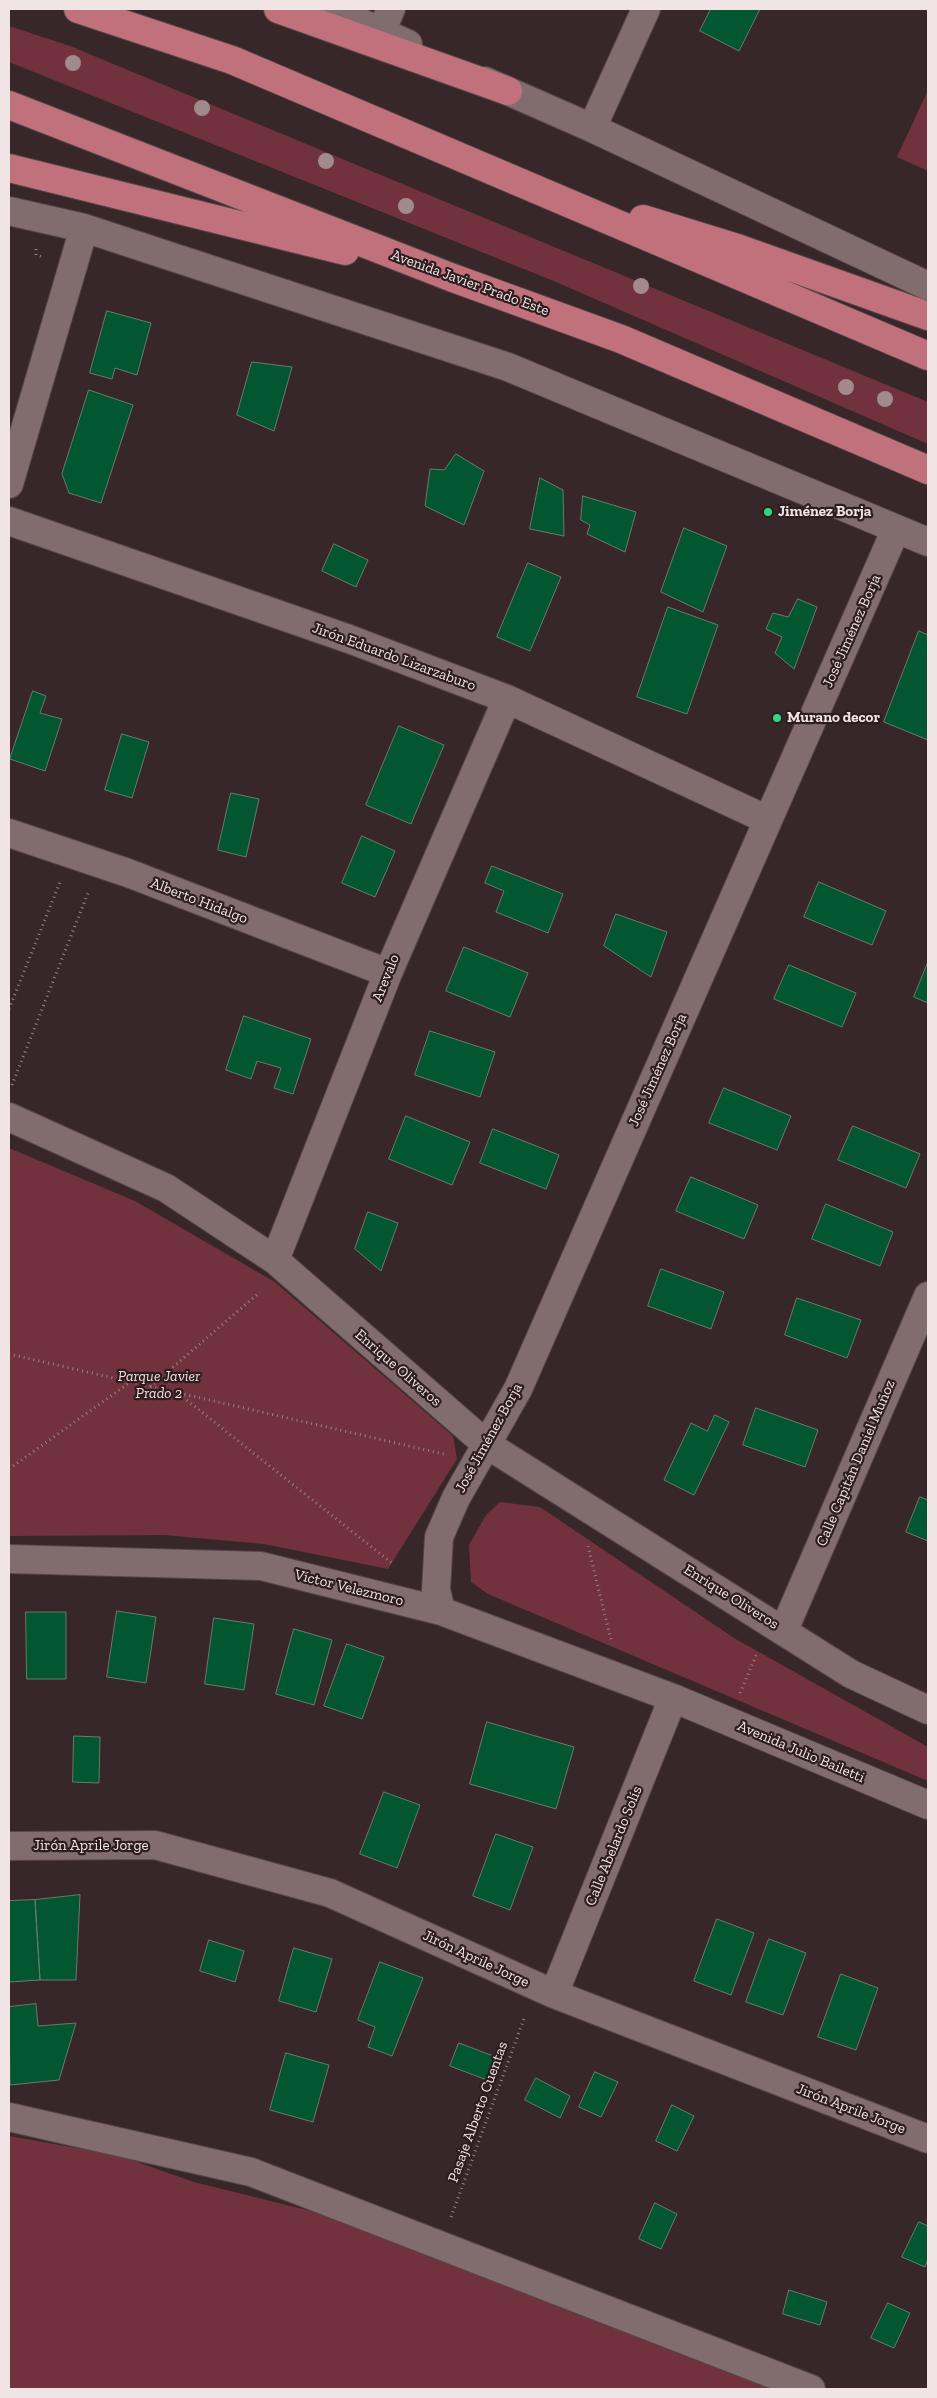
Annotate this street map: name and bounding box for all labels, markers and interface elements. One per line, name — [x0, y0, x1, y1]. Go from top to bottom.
street label: Avenida Javier Prado Este — [389, 246, 551, 320]
place label: Jiménez Borja — [778, 503, 871, 521]
marker: Jiménez Borja — [762, 506, 774, 518]
street label: José Jiménez Borja — [819, 572, 885, 690]
street label: Jirón Eduardo Lizarzaburo — [310, 619, 478, 695]
place label: Murano decor — [787, 709, 880, 727]
marker: Murano decor — [771, 712, 783, 724]
street label: Alberto Hidalgo — [148, 874, 250, 928]
street label: Arevalo — [368, 952, 404, 1004]
street label: José Jiménez Borja — [625, 1011, 691, 1129]
street label: Enrique Oliveros — [351, 1326, 445, 1410]
park label: Parque Javier Prado 2 — [118, 1368, 200, 1403]
street label: Calle Capitán Daniel Muñoz — [813, 1377, 899, 1549]
street label: José Jiménez Borja — [452, 1380, 526, 1496]
street label: Enrique Oliveros — [680, 1561, 782, 1633]
street label: Víctor Velezmoro — [293, 1566, 405, 1610]
street label: Avenida Julio Bailetti — [735, 1717, 867, 1787]
street label: Calle Abelardo Solís — [582, 1784, 646, 1908]
street label: Jirón Aprile Jorge — [33, 1837, 149, 1855]
street label: Jirón Aprile Jorge — [420, 1926, 532, 1992]
street label: Pasaje Alberto Cuentas — [444, 2039, 512, 2185]
street label: Jirón Aprile Jorge — [794, 2080, 908, 2138]

